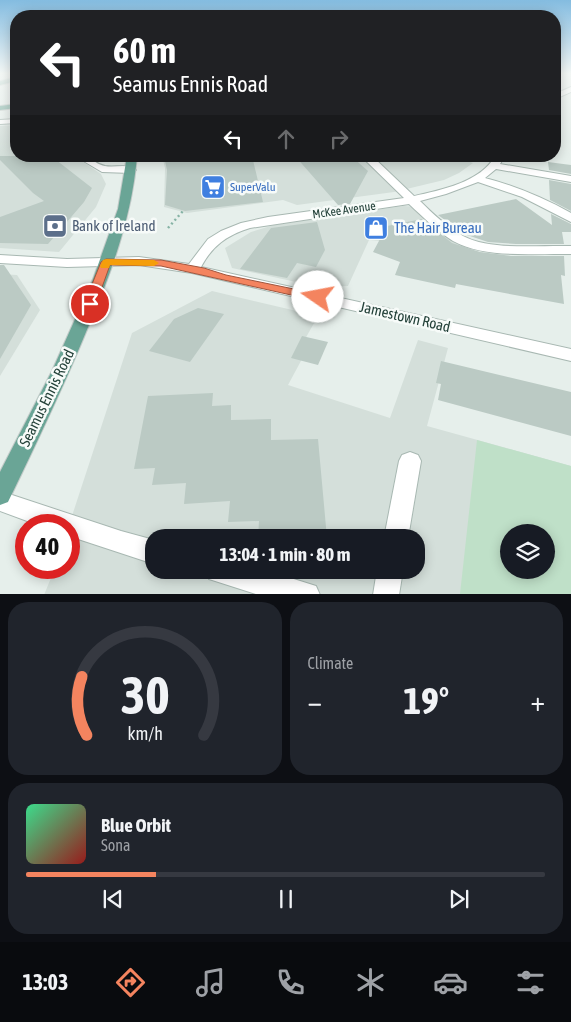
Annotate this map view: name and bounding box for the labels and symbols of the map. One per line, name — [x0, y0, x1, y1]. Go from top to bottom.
supermarket icon: SuperValu — [200, 174, 226, 200]
place label: SuperValu — [230, 180, 276, 194]
street label: McKee Avenue — [311, 199, 377, 221]
bank icon: Bank of Ireland — [42, 213, 68, 239]
shop icon: The Hair Bureau — [363, 215, 389, 241]
place label: Bank of Ireland — [72, 217, 156, 234]
place label: The Hair Bureau — [394, 219, 482, 236]
position arrow — [291, 270, 343, 322]
pin — [69, 283, 111, 325]
street label: Jamestown Road — [358, 298, 452, 335]
street label: Seamus Ennis Road — [16, 346, 77, 449]
speed limit sign: 40 — [15, 514, 80, 579]

